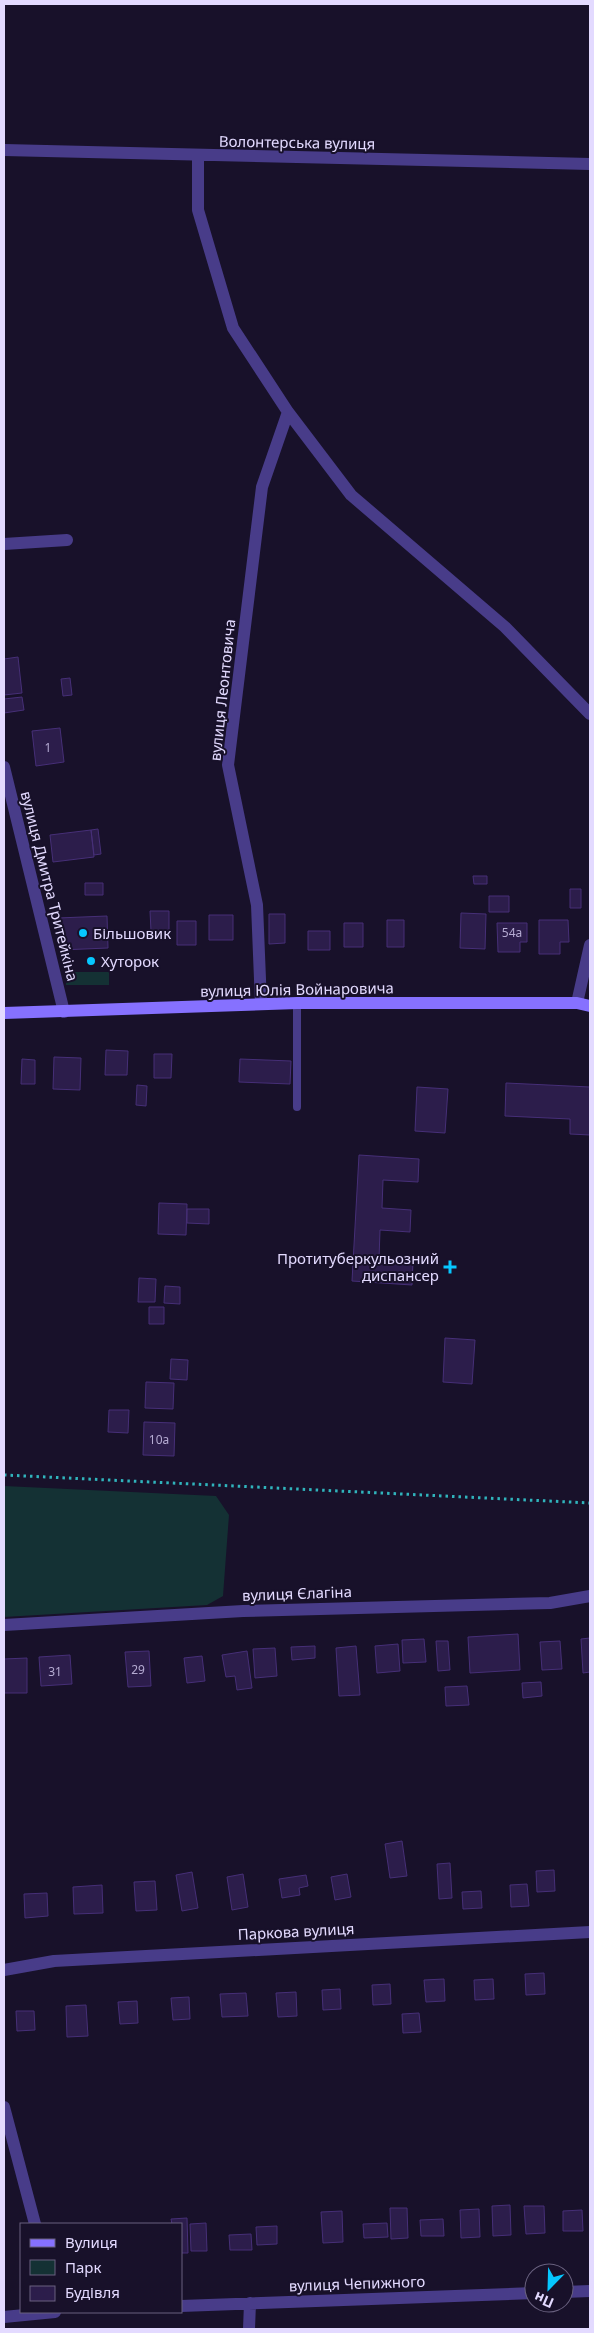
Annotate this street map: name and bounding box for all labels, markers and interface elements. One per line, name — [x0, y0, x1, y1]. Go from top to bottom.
street label: Волонтерська вулиця — [219, 131, 375, 153]
street label: вулиця Леонтовича — [205, 618, 239, 762]
house number: 1 — [45, 739, 51, 756]
street label: вулиця Дмитра Тритейкіна — [17, 789, 83, 983]
place label: Більшовик — [93, 923, 171, 943]
house number: 54а — [502, 924, 522, 941]
marker: Більшовик — [77, 927, 89, 939]
place label: Хуторок — [101, 951, 159, 971]
marker: Хуторок — [85, 955, 97, 967]
street label: вулиця Юлія Войнаровича — [200, 977, 394, 1001]
place label: Протитуберкульозний диспансер — [277, 1248, 439, 1285]
marker: Протитуберкульозний диспансер — [443, 1260, 457, 1274]
house number: 10а — [149, 1431, 169, 1448]
street label: вулиця Єлагіна — [242, 1581, 352, 1605]
house number: 29 — [131, 1661, 145, 1678]
house number: 31 — [48, 1663, 62, 1680]
street label: Паркова вулиця — [237, 1918, 355, 1944]
legend — [20, 2223, 182, 2313]
text: Вулиця — [65, 2232, 118, 2252]
text: Парк — [65, 2257, 101, 2277]
north arrow — [524, 2263, 574, 2313]
street label: вулиця Чепижного — [288, 2271, 426, 2295]
text: Будівля — [65, 2282, 120, 2302]
text: Пн — [531, 2288, 557, 2313]

